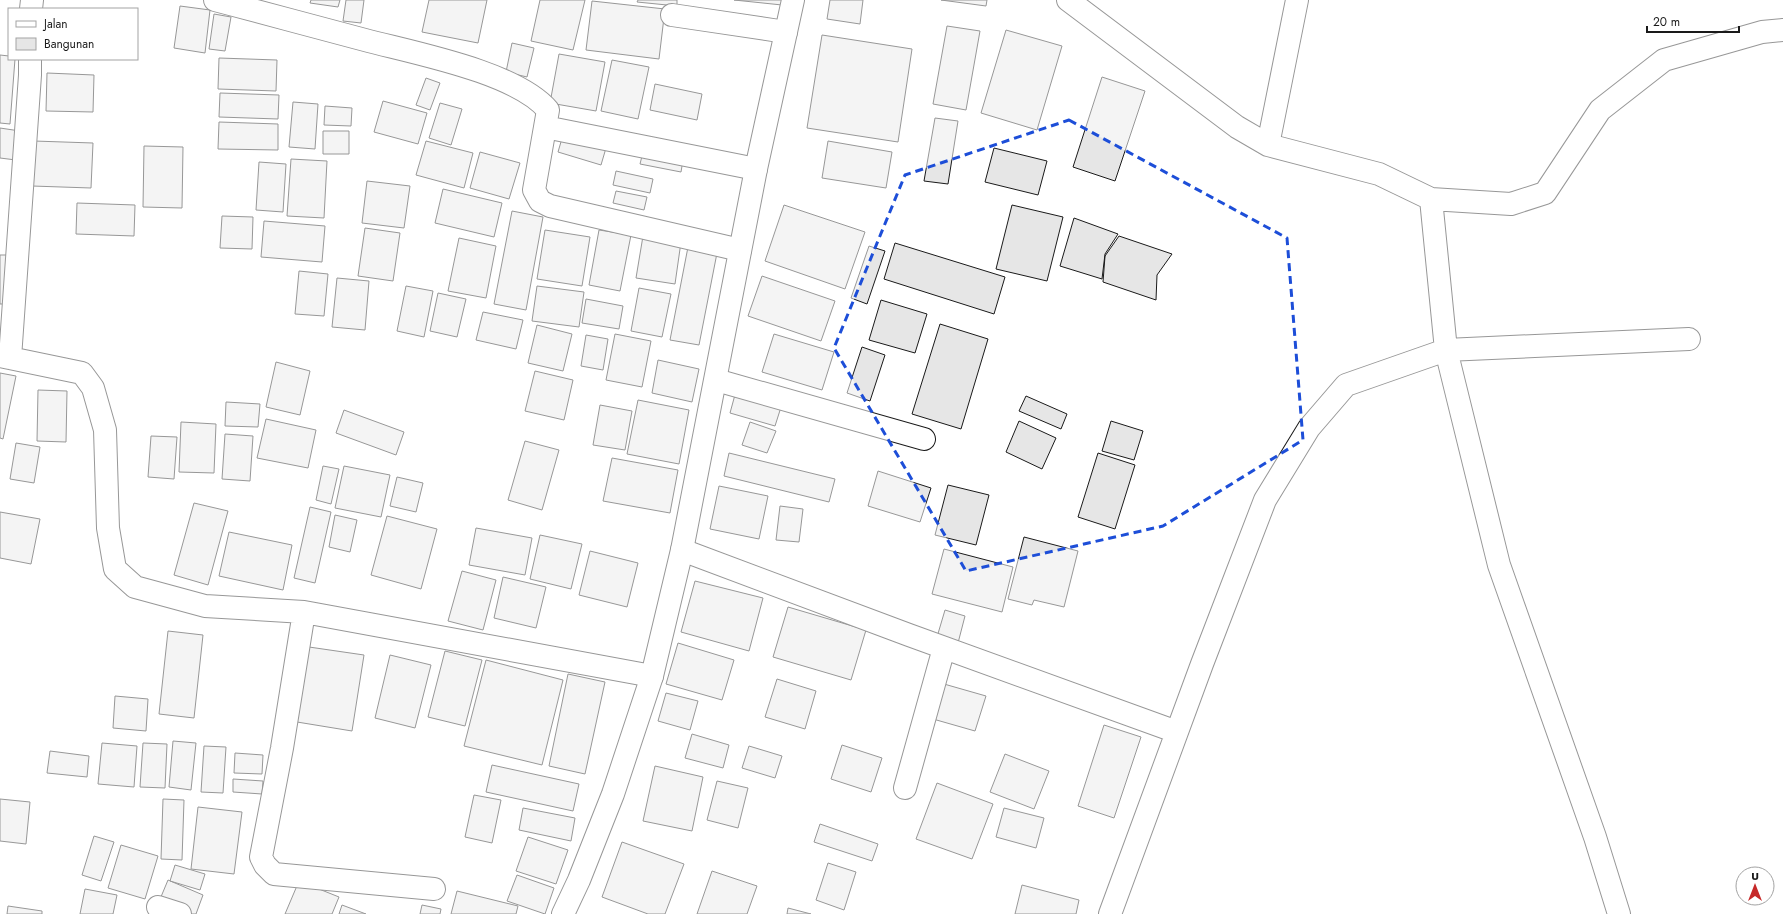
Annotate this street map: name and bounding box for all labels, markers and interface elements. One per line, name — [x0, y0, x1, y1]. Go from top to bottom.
legend — [8, 8, 138, 60]
scale bar — [1647, 8, 1739, 34]
text: 20 m — [1653, 13, 1680, 31]
text: Jalan — [42, 15, 67, 33]
text: Bangunan — [44, 35, 94, 53]
north arrow — [1735, 866, 1775, 906]
text: U — [1751, 868, 1759, 884]

